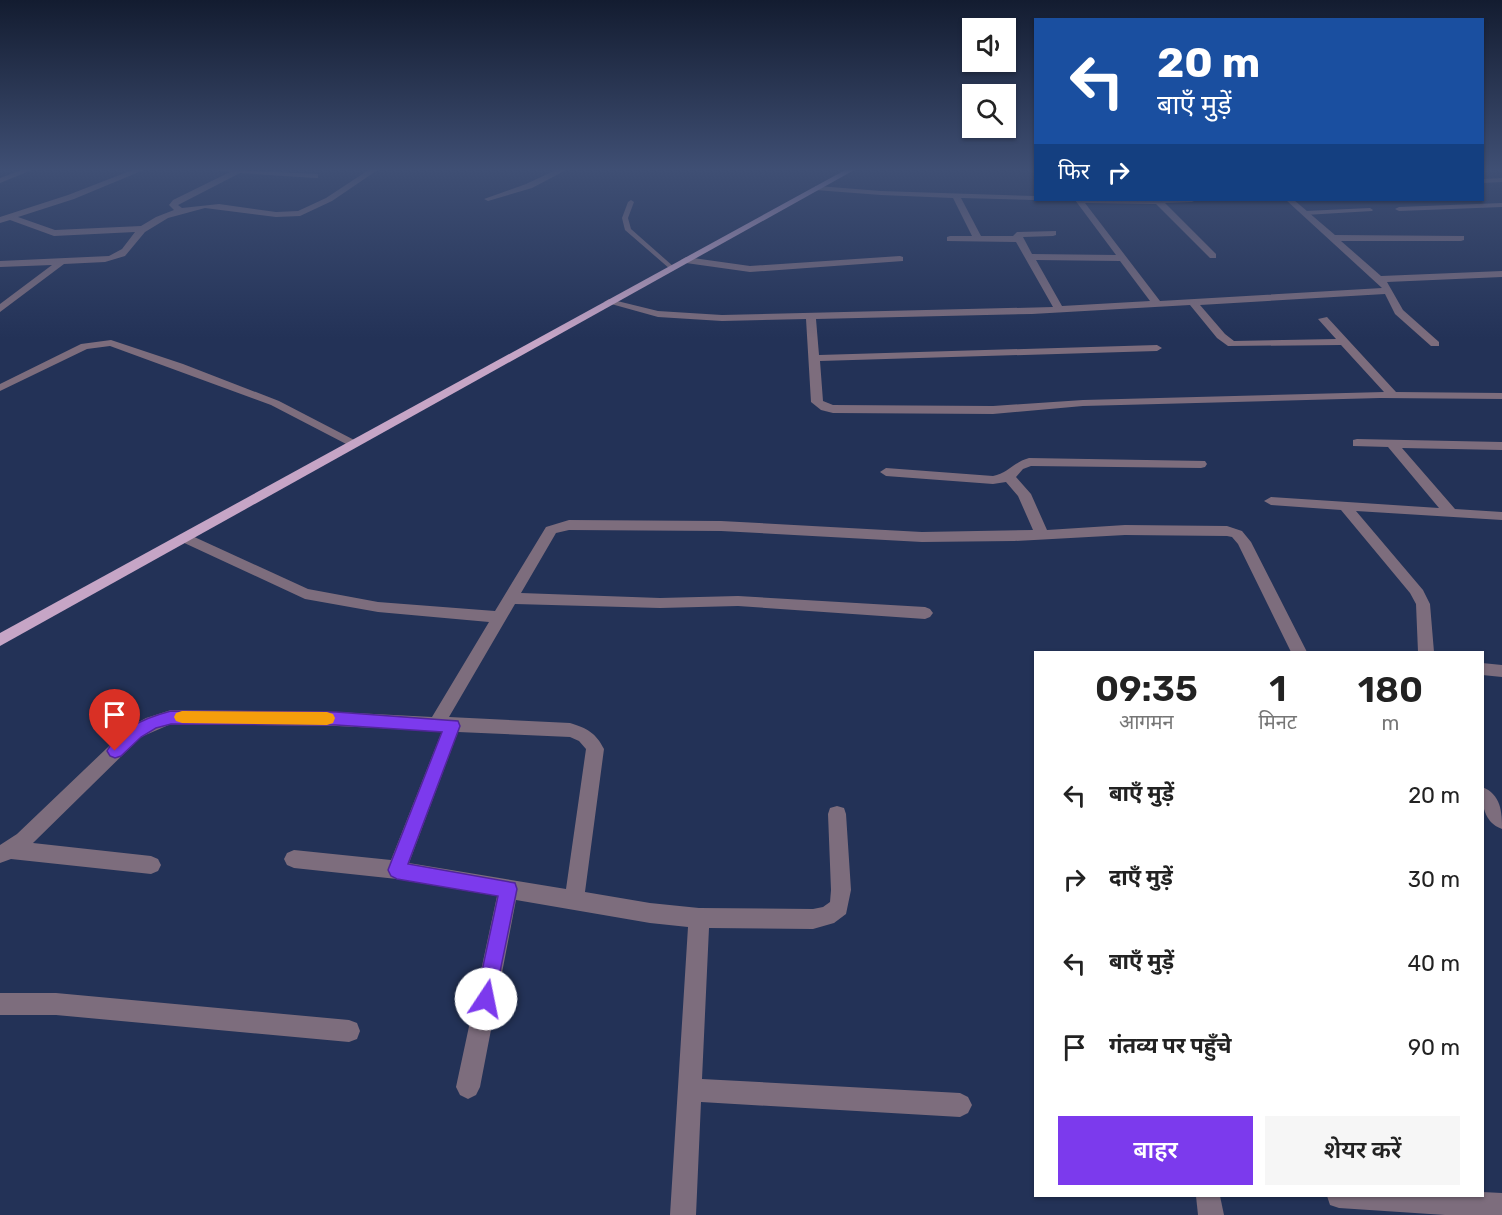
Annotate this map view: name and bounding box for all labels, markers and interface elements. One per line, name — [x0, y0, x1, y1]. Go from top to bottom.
map controls — [962, 18, 1016, 138]
button: sound — [962, 18, 1016, 72]
text: 20 m — [1157, 38, 1260, 88]
icon: left — [1058, 42, 1136, 120]
button: search — [962, 84, 1016, 138]
text: बाएँ मुड़ें — [1157, 89, 1232, 121]
icon: right — [1102, 156, 1135, 189]
text: फिर — [1058, 158, 1090, 185]
text: 09:35 — [1095, 667, 1198, 710]
text: 1 — [1269, 667, 1286, 710]
text: 180 — [1358, 668, 1423, 711]
pin — [89, 689, 140, 751]
icon: arrive — [98, 698, 131, 731]
text: आगमन — [1119, 710, 1174, 734]
text: मिनट — [1259, 710, 1297, 734]
text: m — [1382, 711, 1399, 735]
icon: left — [1058, 779, 1091, 812]
text: बाएँ मुड़ें — [1109, 780, 1174, 807]
text: 20 m — [1408, 782, 1460, 809]
icon: right — [1058, 863, 1091, 896]
text: दाएँ मुड़ें — [1109, 864, 1173, 891]
text: 30 m — [1408, 866, 1460, 893]
icon: left — [1058, 947, 1091, 980]
text: बाएँ मुड़ें — [1109, 948, 1174, 975]
text: 40 m — [1407, 950, 1460, 977]
position arrow — [454, 967, 518, 1031]
icon: arrive — [1058, 1031, 1091, 1064]
text: गंतव्य पर पहुँचे — [1109, 1032, 1231, 1059]
text: 90 m — [1408, 1034, 1460, 1061]
button: बाहर — [1058, 1116, 1253, 1185]
button: शेयर करें — [1265, 1116, 1460, 1185]

